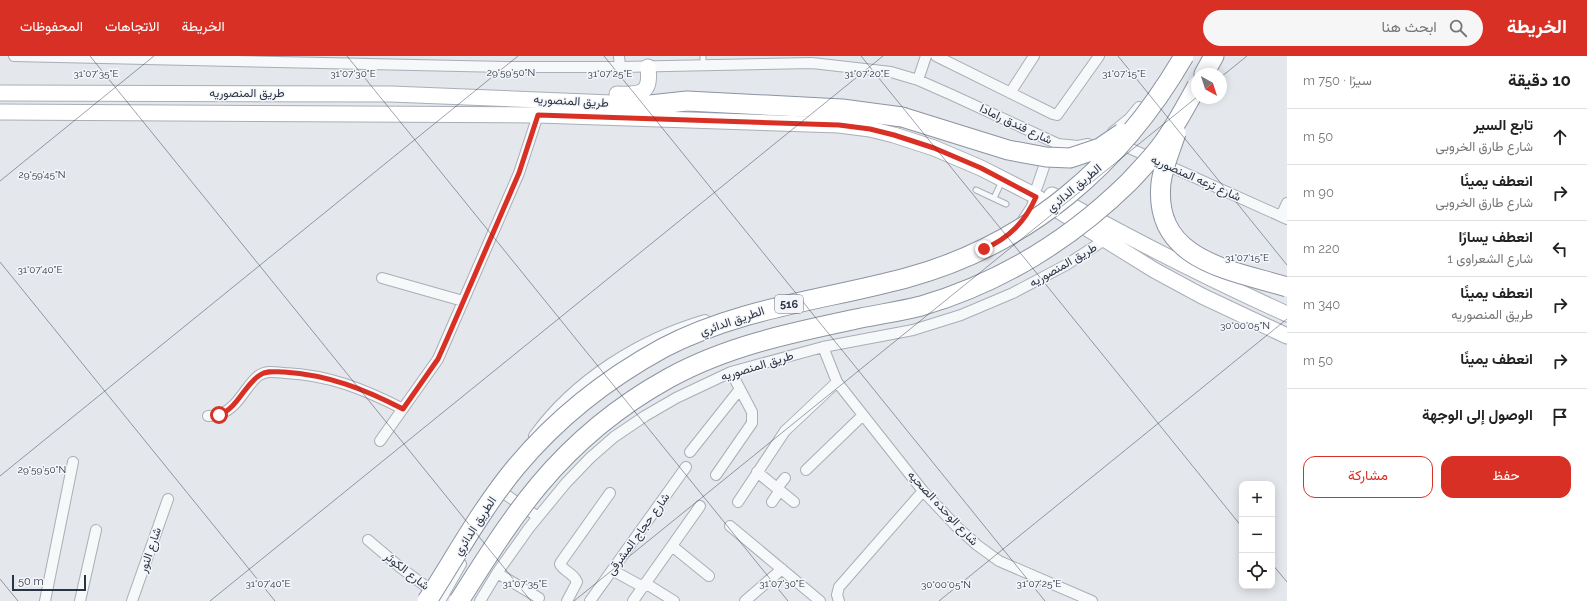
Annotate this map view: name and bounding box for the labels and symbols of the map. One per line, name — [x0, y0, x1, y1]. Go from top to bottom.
text: 29°59'50"N — [487, 67, 535, 78]
text: 31°07'35"E — [74, 68, 118, 79]
text: 31°07'30"E — [330, 68, 376, 79]
text: 31°07'25"E — [588, 68, 632, 79]
text: 31°07'20"E — [844, 68, 890, 79]
text: 31°07'15"E — [1102, 68, 1146, 79]
north arrow — [1191, 68, 1227, 104]
street label: طريق المنصوريه — [209, 86, 285, 101]
street label: طريق المنصوريه — [533, 92, 609, 111]
street label: شارع فندق رامادا — [977, 101, 1055, 149]
street label: شارع ترعه المنصوريه — [1148, 152, 1243, 206]
street label: الطريق الدائري — [1044, 161, 1106, 217]
text: 29°59'45"N — [18, 169, 66, 180]
route end — [975, 240, 993, 258]
street label: طريق المنصوريه — [1027, 240, 1100, 291]
text: 31°07'15"E — [1225, 252, 1269, 263]
text: 31°07'40"E — [17, 264, 63, 275]
road number: 516 — [775, 295, 803, 313]
street label: الطريق الدائري — [698, 303, 767, 341]
text: 30°00'05"N — [1220, 320, 1270, 331]
street label: طريق المنصوريه — [719, 348, 796, 385]
route start — [210, 406, 228, 424]
text: 29°59'50"N — [18, 464, 66, 475]
street label: شارع الوحده الصحيه — [903, 468, 981, 550]
street label: شارع حجاج المشرقى — [604, 490, 674, 579]
street label: الطريق الدائري — [451, 494, 502, 560]
street label: شارع النور — [135, 526, 166, 576]
street label: شارع الكوثر — [380, 548, 432, 594]
scale bar — [12, 573, 86, 592]
text: 31°07'40"E — [245, 578, 291, 589]
text: 31°07'35"E — [503, 578, 547, 589]
text: 31°07'30"E — [759, 578, 805, 589]
text: 31°07'25"E — [1017, 578, 1061, 589]
text: 30°00'05"N — [921, 579, 971, 590]

